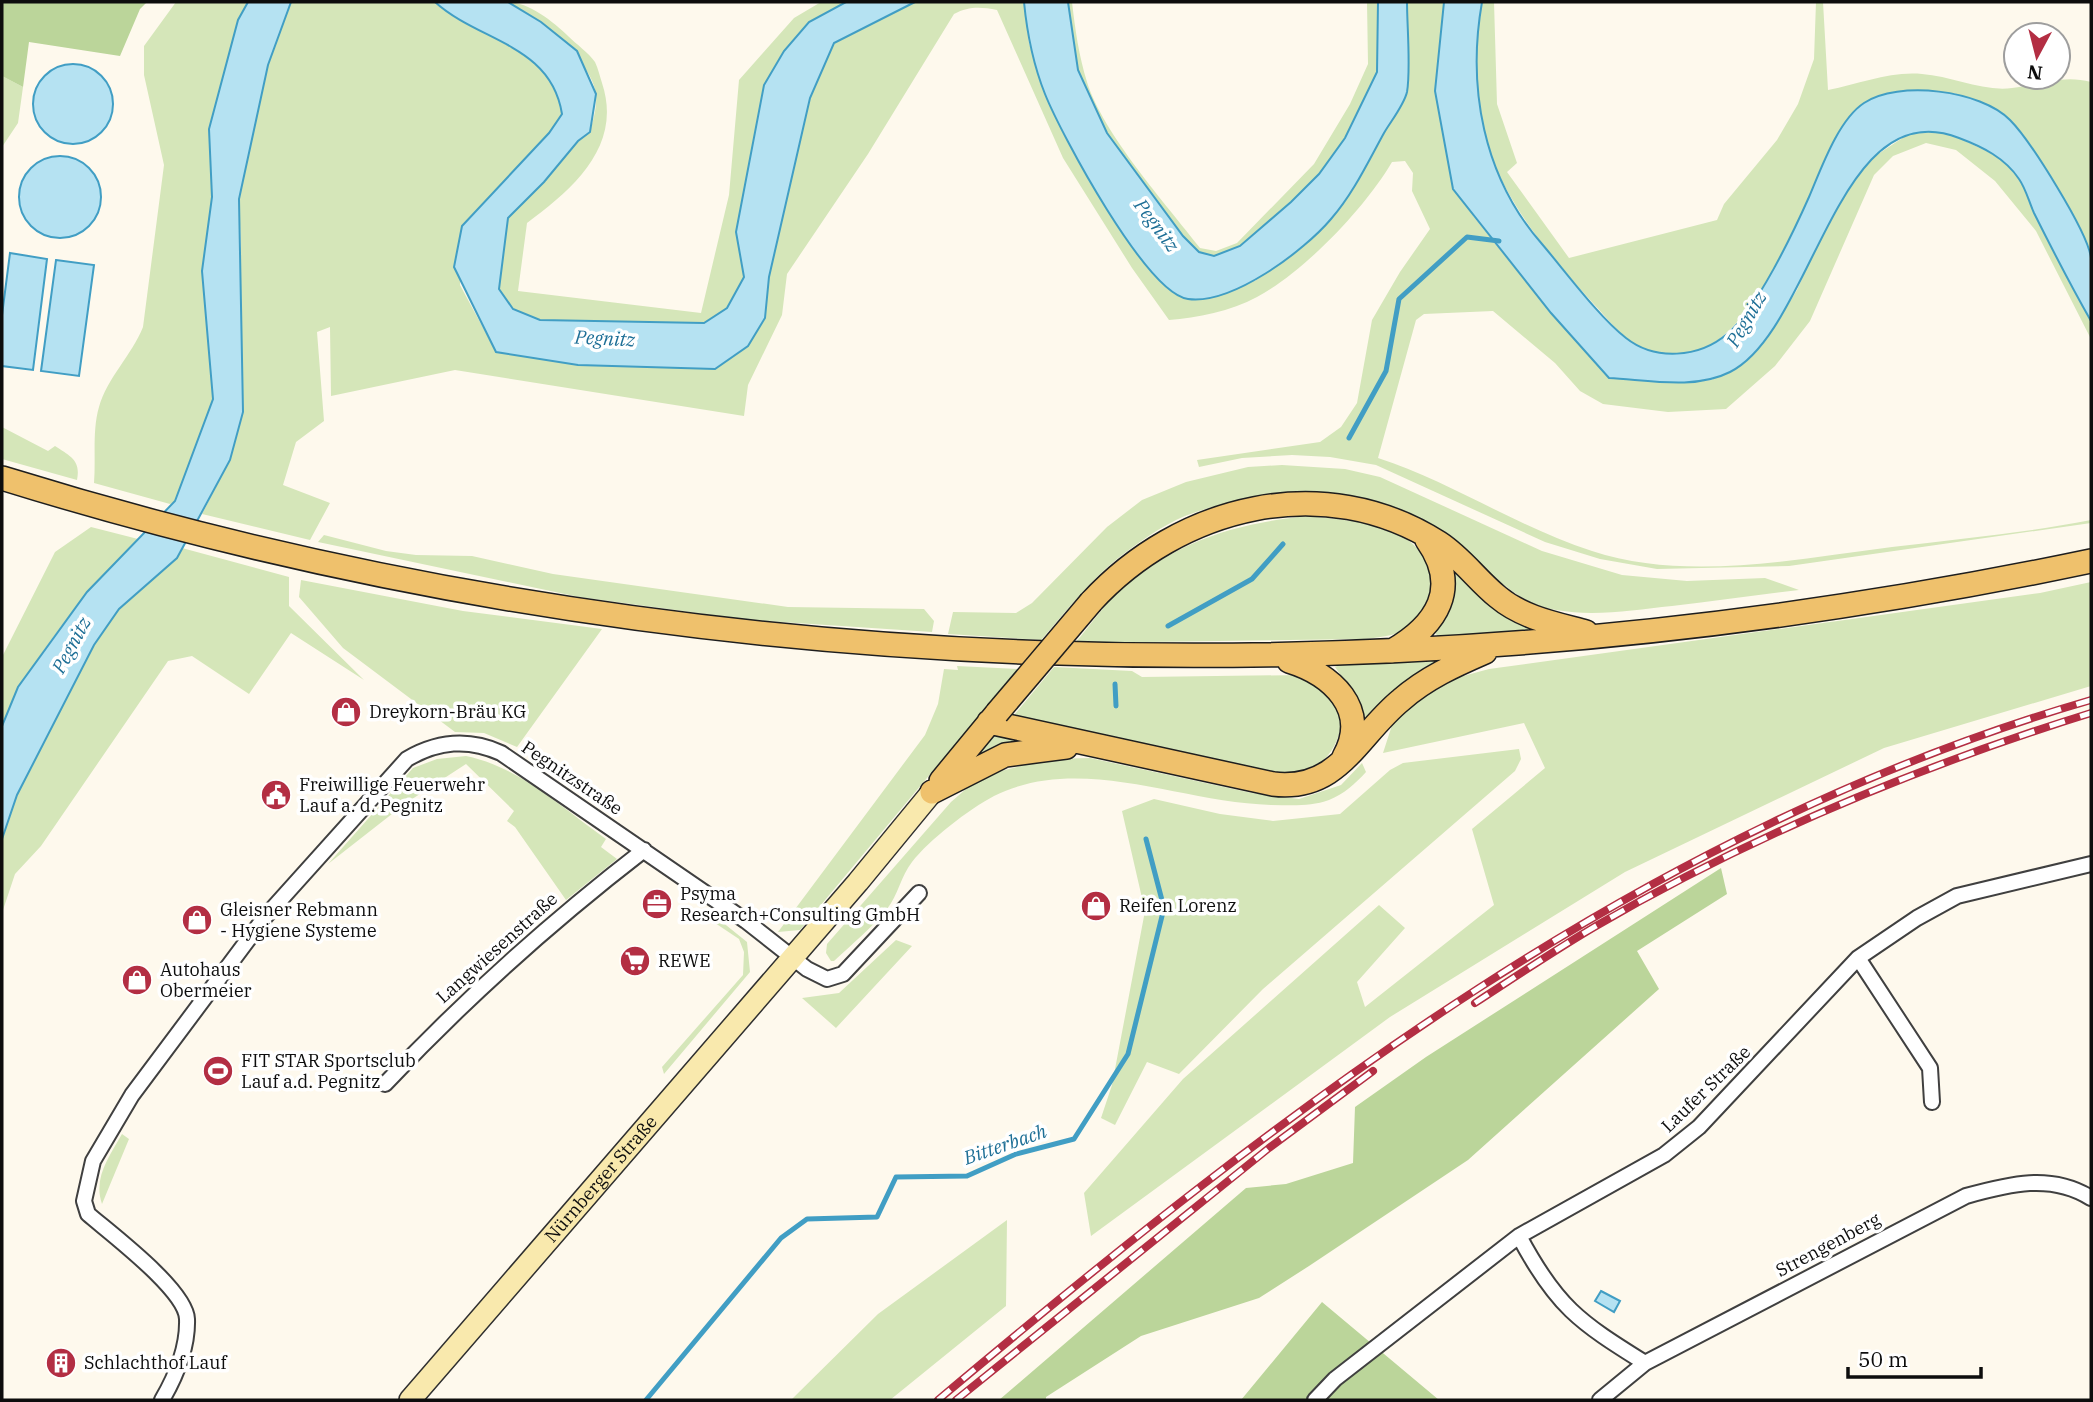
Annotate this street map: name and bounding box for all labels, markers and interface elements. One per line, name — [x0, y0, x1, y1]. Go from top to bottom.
north arrow — [2002, 21, 2072, 91]
text: N — [2026, 60, 2044, 86]
water label: Pegnitz — [1129, 193, 1185, 257]
water label: Pegnitz — [1720, 287, 1772, 352]
water label: Pegnitz — [573, 324, 636, 352]
water label: Pegnitz — [46, 612, 96, 678]
shop icon: Dreykorn-Bräu KG — [329, 695, 363, 729]
place label: Dreykorn-Bräu KG — [369, 700, 526, 723]
street label: Pegnitzstraße — [517, 735, 627, 820]
place label: Freiwillige Feuerwehr Lauf a. d. Pegnitz — [299, 773, 485, 817]
public building icon: Freiwillige Feuerwehr Lauf a. d. Pegnitz — [259, 778, 293, 812]
place label: Psyma Research+Consulting GmbH — [680, 882, 920, 926]
street label: Langwiesenstraße — [431, 887, 562, 1008]
office icon: Psyma Research+Consulting GmbH — [640, 887, 674, 921]
shop icon: Reifen Lorenz — [1079, 889, 1113, 923]
place label: Reifen Lorenz — [1119, 894, 1237, 917]
place label: Gleisner Rebmann - Hygiene Systeme — [220, 898, 378, 942]
shop icon: Gleisner Rebmann - Hygiene Systeme — [180, 903, 214, 937]
supermarket icon: REWE — [618, 944, 652, 978]
place label: REWE — [658, 949, 711, 972]
place label: Autohaus Obermeier — [160, 958, 252, 1002]
shop icon: Autohaus Obermeier — [120, 963, 154, 997]
street label: Laufer Straße — [1656, 1040, 1755, 1137]
place label: FIT STAR Sportsclub Lauf a.d. Pegnitz — [241, 1049, 416, 1093]
sports icon: FIT STAR Sportsclub Lauf a.d. Pegnitz — [201, 1054, 235, 1088]
street label: Nürnberger Straße — [539, 1110, 662, 1247]
water label: Bitterbach — [959, 1118, 1050, 1170]
street label: Strengenberg — [1771, 1207, 1884, 1282]
scale bar — [1848, 1336, 1981, 1380]
text: 50 m — [1858, 1345, 1908, 1373]
building icon: Schlachthof Lauf — [44, 1346, 78, 1380]
place label: Schlachthof Lauf — [84, 1351, 228, 1374]

